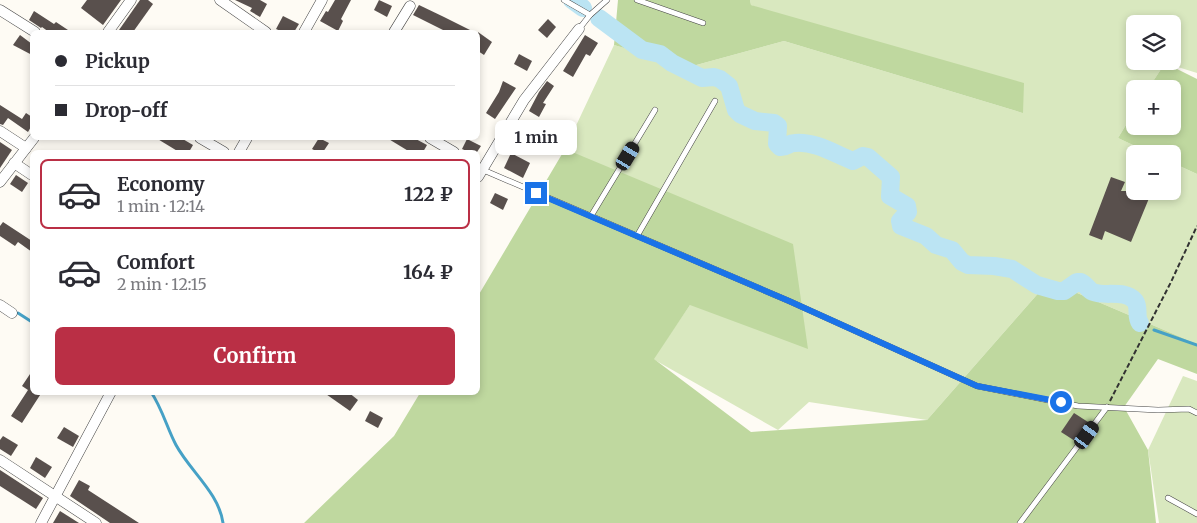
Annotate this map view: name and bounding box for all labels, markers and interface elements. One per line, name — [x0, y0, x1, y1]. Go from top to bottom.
map controls — [1126, 15, 1181, 200]
button: layers — [1126, 15, 1181, 70]
text: Pickup — [85, 49, 150, 73]
button: + — [1126, 80, 1181, 135]
text: Drop-off — [85, 98, 167, 122]
callout: 1 min — [495, 120, 577, 156]
text: 1 min — [514, 127, 558, 147]
car — [613, 139, 642, 173]
button: − — [1126, 145, 1181, 200]
icon: car — [57, 172, 102, 217]
text: Economy — [117, 172, 205, 196]
text: 122 ₽ — [404, 182, 453, 206]
route end — [525, 182, 547, 204]
text: 1 min · 12:14 — [117, 196, 205, 216]
icon: car — [57, 250, 102, 295]
text: Comfort — [117, 250, 195, 274]
text: 164 ₽ — [403, 260, 453, 284]
text: 2 min · 12:15 — [117, 274, 207, 294]
button: Confirm — [55, 327, 455, 385]
route start — [1050, 391, 1072, 413]
car — [1072, 418, 1101, 452]

